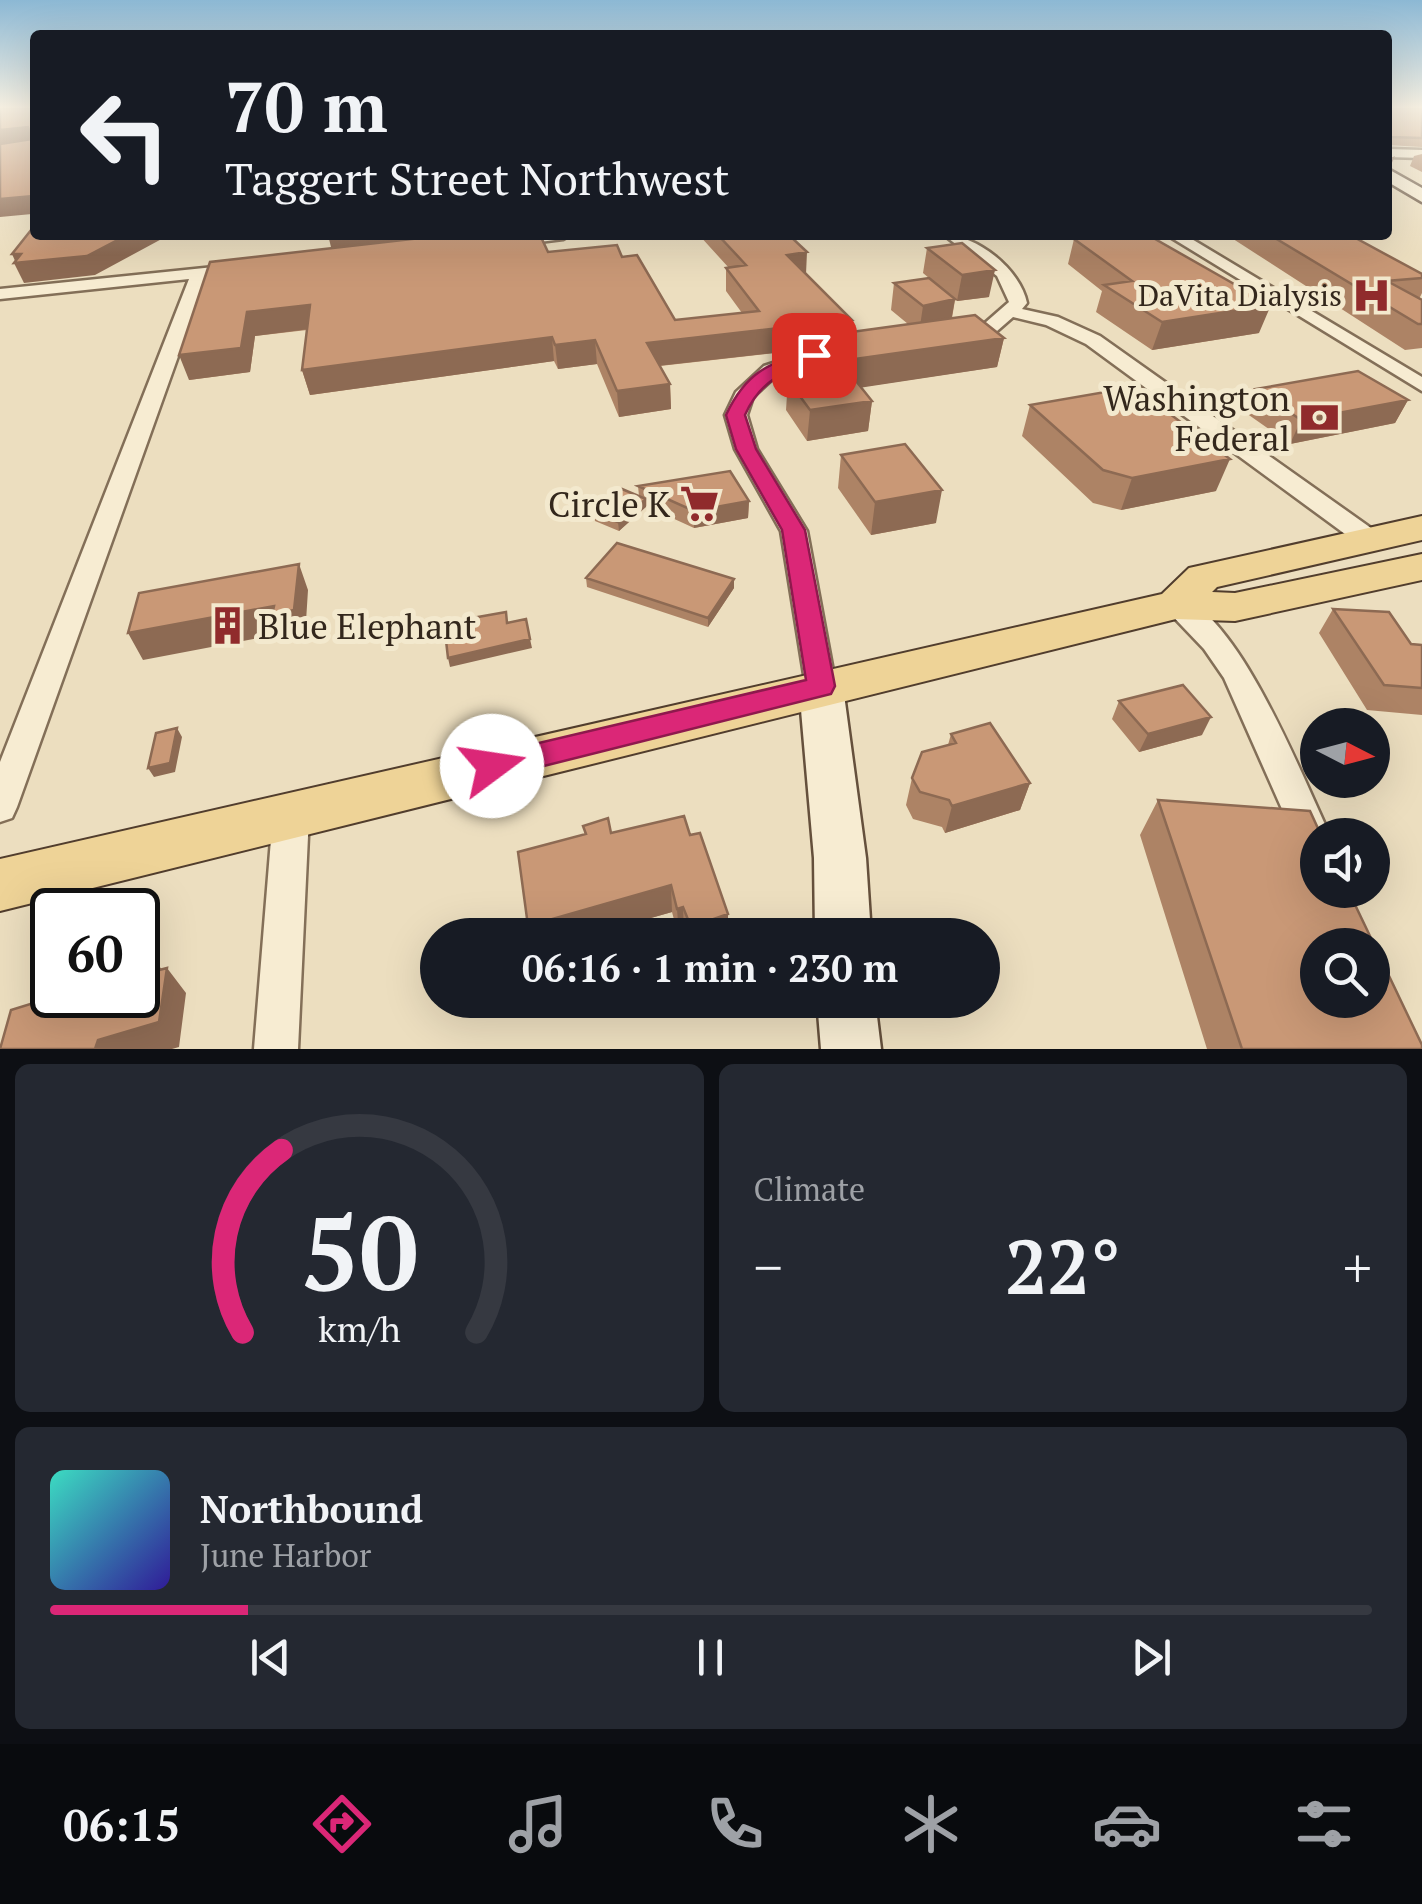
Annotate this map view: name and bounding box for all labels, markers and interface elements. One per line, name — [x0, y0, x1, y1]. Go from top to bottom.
text: 70 m — [225, 59, 388, 152]
icon: left — [60, 70, 190, 200]
text: Taggert Street Northwest — [225, 148, 729, 208]
hospital icon: DaVita Dialysis — [1351, 274, 1393, 316]
place label: DaVita Dialysis — [1138, 275, 1342, 315]
pin — [772, 313, 857, 398]
icon: arrive — [787, 328, 842, 383]
place label: Washington Federal — [1103, 375, 1290, 461]
bank icon: Washington Federal — [1299, 397, 1341, 439]
place label: Circle K — [548, 481, 670, 527]
supermarket icon: Circle K — [679, 483, 721, 525]
place label: Blue Elephant — [258, 603, 477, 649]
building icon: Blue Elephant — [207, 605, 249, 647]
north arrow — [1300, 708, 1390, 798]
map controls — [1300, 708, 1390, 1018]
position arrow — [440, 714, 544, 818]
button: sound — [1300, 818, 1390, 908]
speed limit sign: 60 — [30, 888, 160, 1018]
button: search — [1300, 928, 1390, 1018]
text: 06:16 · 1 min · 230 m — [522, 943, 898, 993]
text: Climate — [754, 1168, 865, 1210]
text: 50 — [300, 1182, 418, 1320]
text: 22° — [1005, 1216, 1121, 1315]
text: − — [754, 1230, 783, 1303]
text: + — [1343, 1230, 1372, 1303]
text: km/h — [318, 1305, 401, 1352]
text: Northbound — [200, 1484, 423, 1534]
text: June Harbor — [200, 1534, 371, 1576]
icon: previous — [243, 1630, 298, 1685]
icon: pause — [683, 1630, 738, 1685]
icon: next — [1124, 1630, 1179, 1685]
icon: directions — [307, 1789, 377, 1859]
icon: music — [503, 1789, 573, 1859]
icon: phone — [700, 1789, 770, 1859]
icon: climate — [896, 1789, 966, 1859]
icon: car — [1092, 1789, 1162, 1859]
icon: filters — [1289, 1789, 1359, 1859]
text: 06:15 — [63, 1794, 180, 1854]

